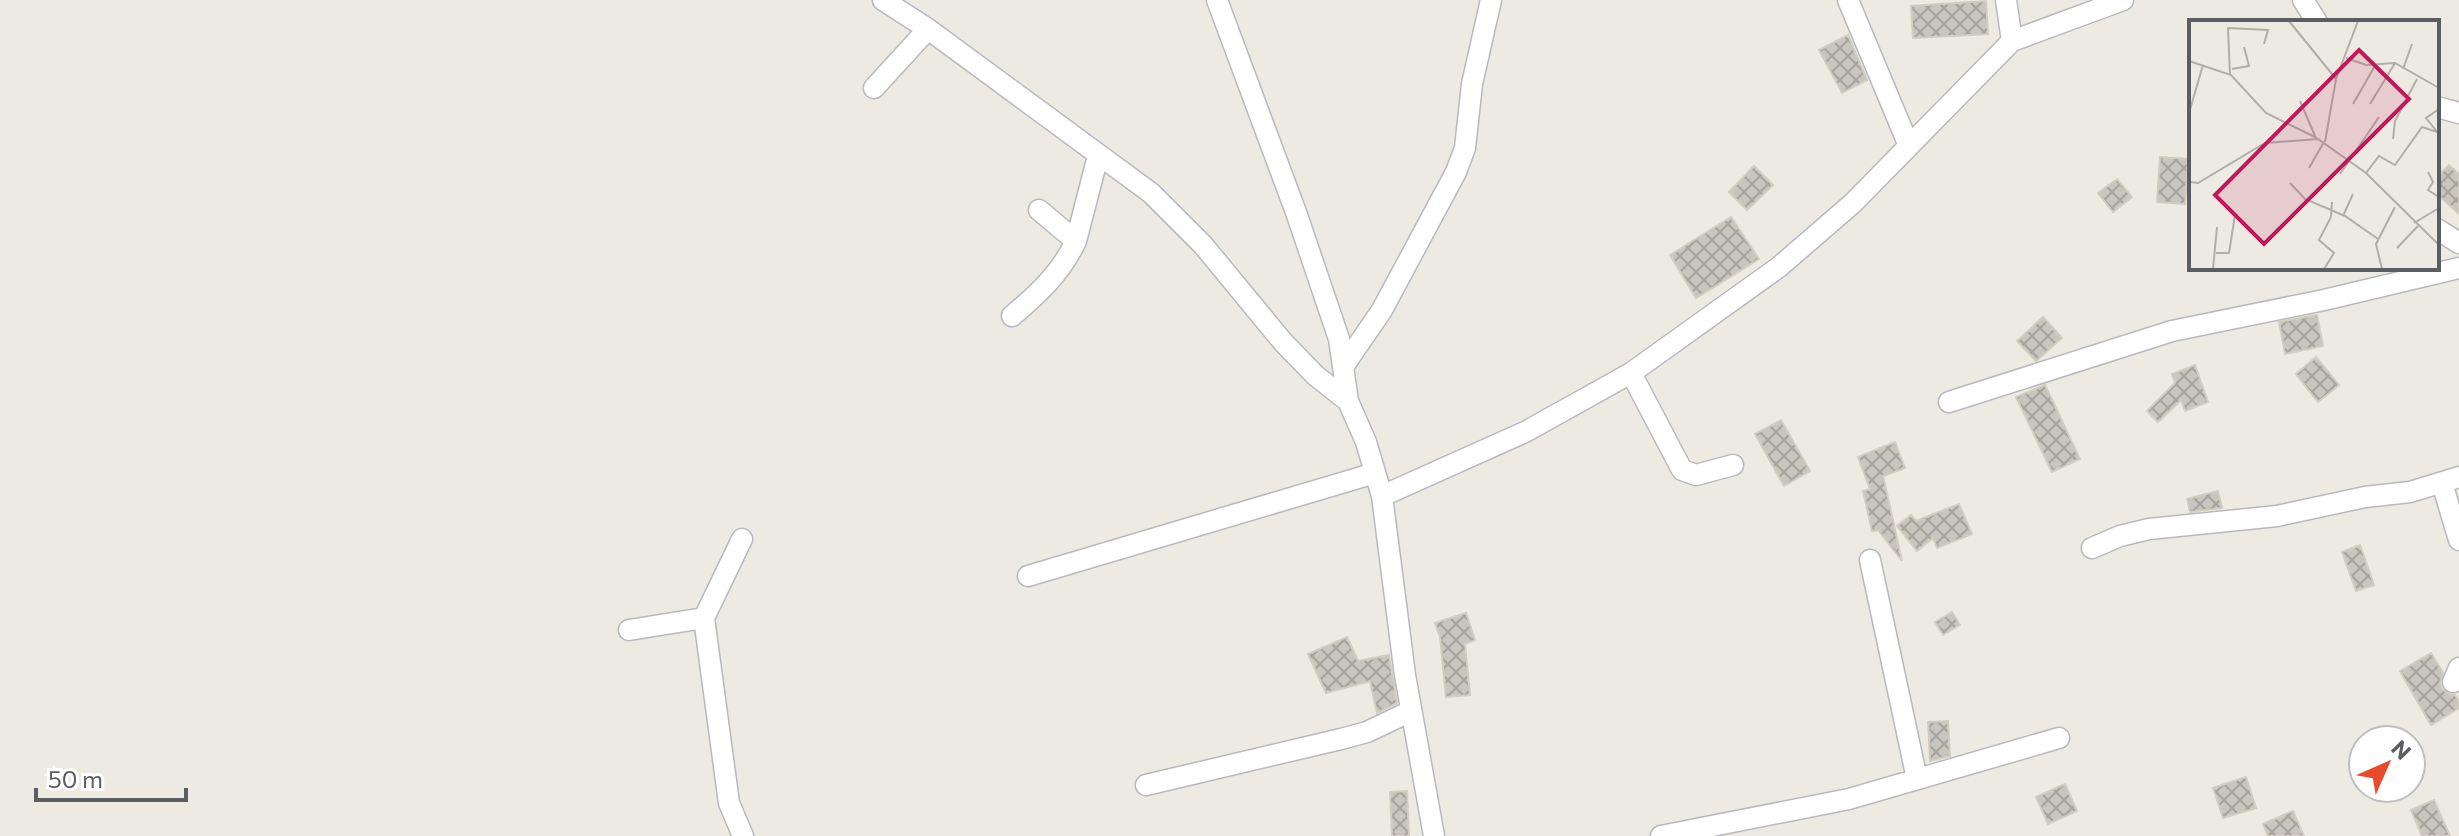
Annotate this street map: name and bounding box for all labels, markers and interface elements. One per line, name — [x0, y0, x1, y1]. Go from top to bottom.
inset map — [2189, 20, 2439, 270]
north arrow — [2347, 724, 2427, 804]
text: N — [2386, 734, 2417, 765]
scale bar — [36, 752, 186, 802]
text: 50 m — [48, 764, 103, 793]

